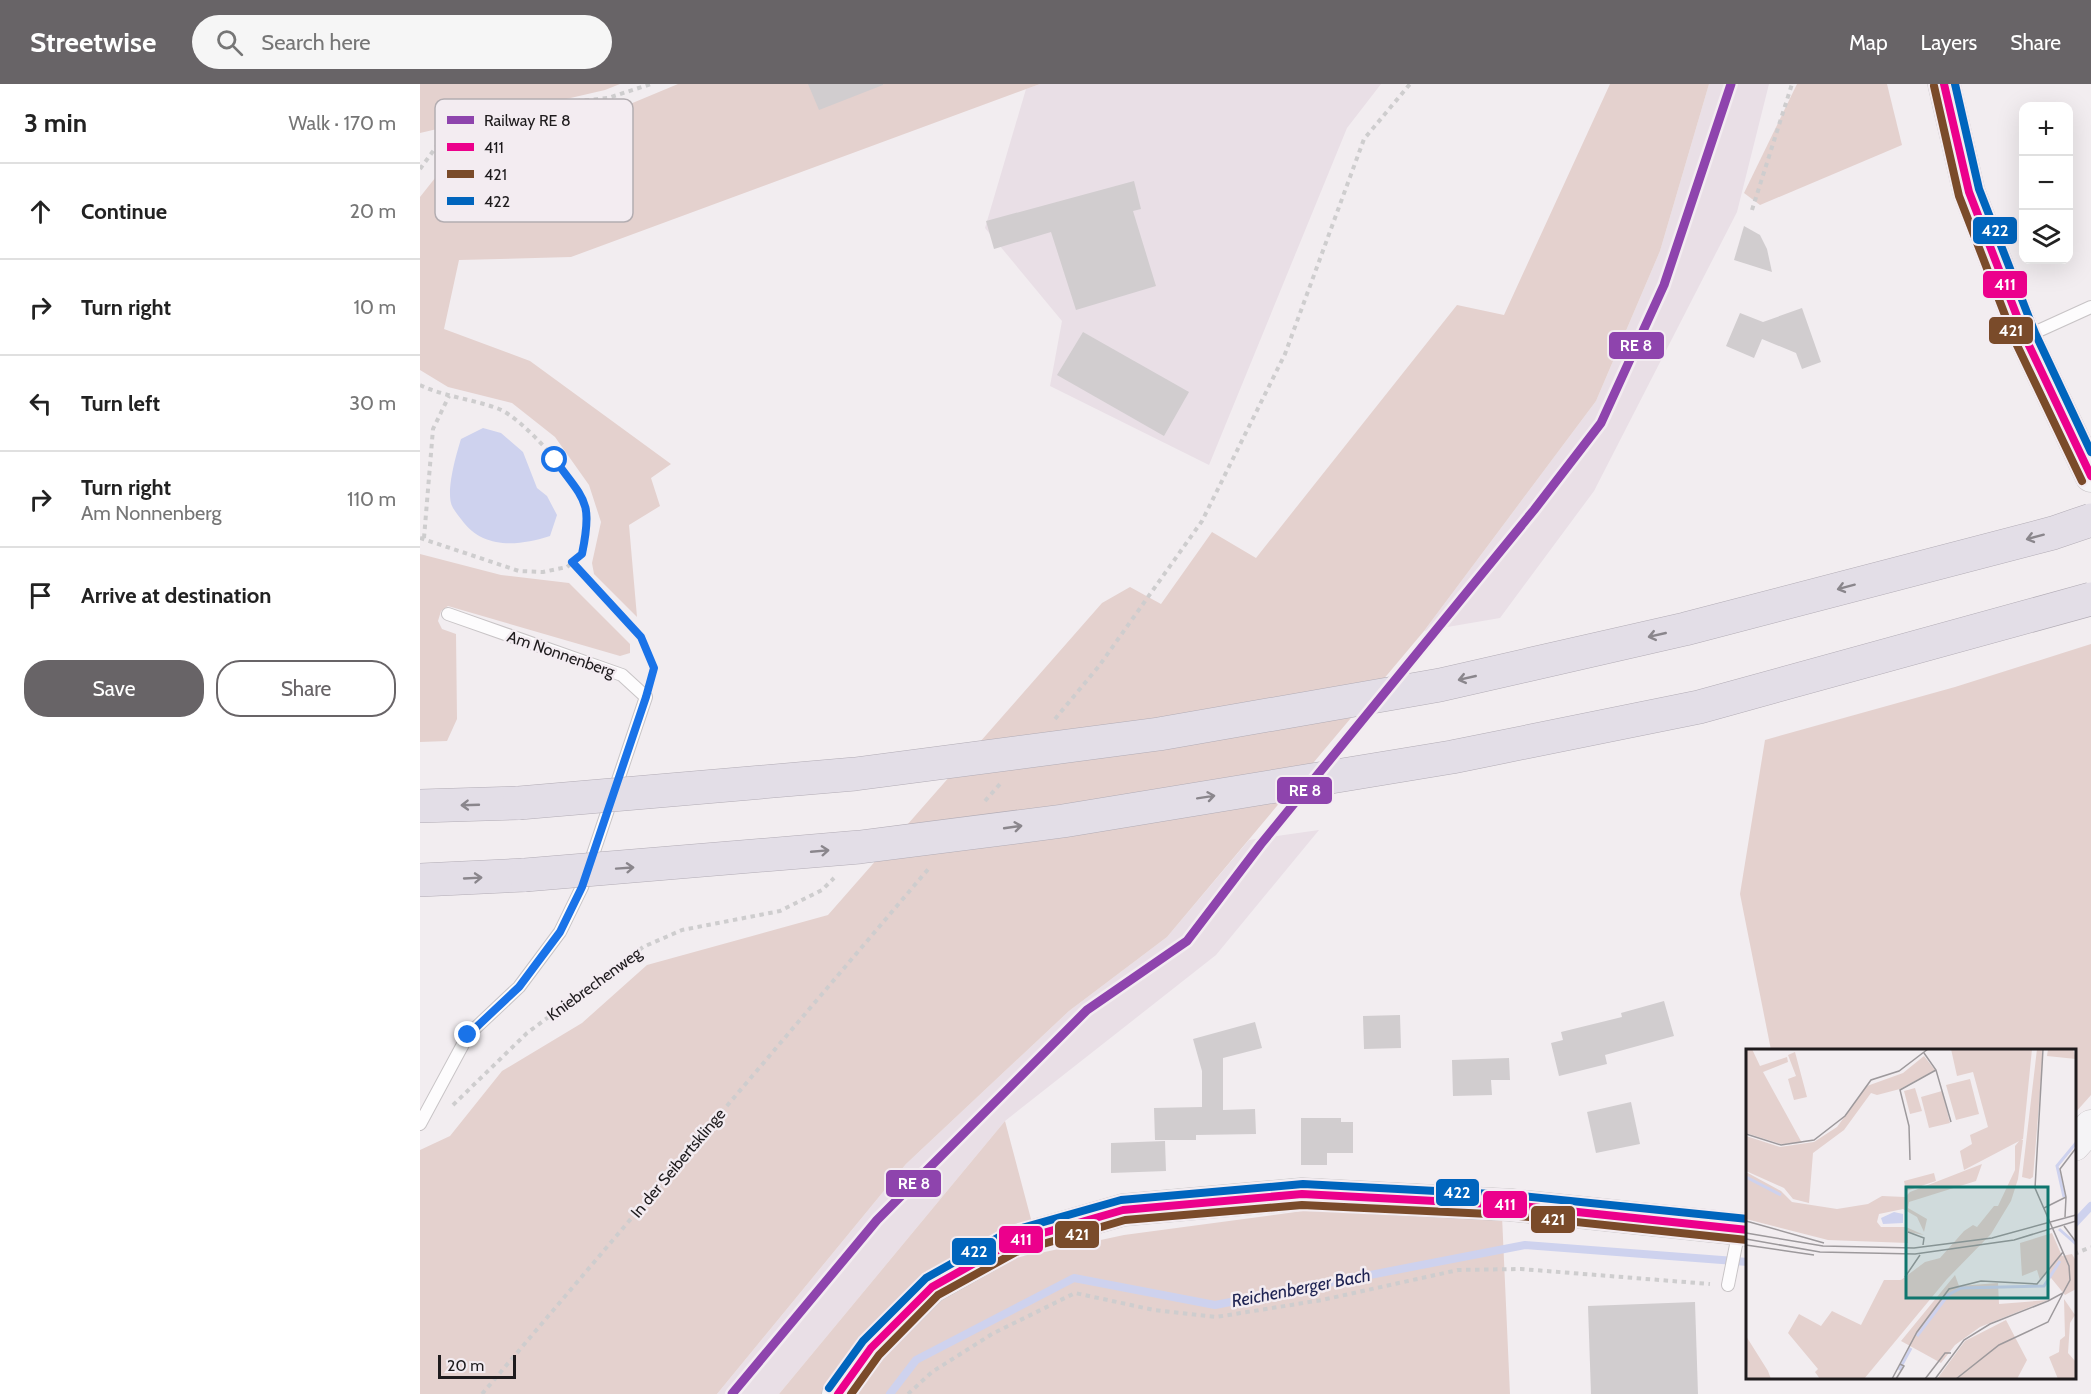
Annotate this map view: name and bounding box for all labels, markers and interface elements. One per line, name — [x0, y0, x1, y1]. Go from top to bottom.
search box — [192, 15, 612, 69]
text: Streetwise — [30, 25, 156, 59]
icon: search — [213, 26, 246, 59]
text: Search here — [261, 29, 371, 56]
text: Map — [1849, 30, 1888, 55]
text: Layers — [1921, 30, 1977, 55]
text: Share — [2010, 30, 2061, 55]
legend — [435, 99, 633, 222]
map controls — [2019, 102, 2073, 264]
button: + — [2019, 102, 2073, 156]
text: 3 min — [24, 107, 87, 139]
text: Walk · 170 m — [288, 111, 396, 135]
text: Railway RE 8 — [484, 111, 571, 130]
text: 411 — [484, 138, 504, 157]
button: − — [2019, 156, 2073, 210]
text: 421 — [484, 165, 507, 184]
text: 422 — [484, 192, 510, 211]
icon: ahead — [24, 195, 57, 228]
text: Continue — [81, 198, 167, 225]
text: 20 m — [350, 199, 396, 223]
button: layers — [2019, 210, 2073, 264]
line badge: 422 — [1972, 216, 2018, 245]
text: 422 — [1982, 221, 2008, 240]
line badge: 411 — [1982, 270, 2028, 299]
text: 411 — [1994, 275, 2016, 294]
icon: right — [24, 291, 57, 324]
text: Turn right — [81, 294, 171, 321]
text: 10 m — [353, 295, 396, 319]
line badge: 421 — [1988, 316, 2034, 345]
text: 421 — [1999, 321, 2023, 340]
line badge: RE 8 — [1608, 331, 1665, 360]
text: RE 8 — [1620, 336, 1652, 355]
icon: left — [24, 387, 57, 420]
text: Turn left — [81, 390, 160, 417]
text: 30 m — [349, 391, 396, 415]
route start — [541, 446, 567, 472]
text: Turn right — [81, 474, 171, 501]
icon: right — [24, 483, 57, 516]
text: 110 m — [347, 487, 396, 511]
text: Am Nonnenberg — [81, 501, 221, 525]
one-way arrow — [2026, 532, 2045, 544]
icon: arrive — [24, 579, 57, 612]
one-way arrow — [1837, 581, 1856, 593]
text: Arrive at destination — [81, 582, 271, 609]
street label: Am Nonnenberg — [505, 627, 618, 682]
one-way arrow — [1648, 630, 1668, 641]
button: Save — [24, 660, 204, 717]
button: Share — [216, 660, 396, 717]
one-way arrow — [1458, 673, 1477, 685]
line badge: RE 8 — [1276, 776, 1333, 805]
text: RE 8 — [1289, 781, 1321, 800]
one-way arrow — [1196, 792, 1215, 803]
one-way arrow — [460, 799, 480, 810]
one-way arrow — [1003, 822, 1023, 833]
one-way arrow — [809, 845, 829, 856]
one-way arrow — [615, 862, 635, 873]
one-way arrow — [462, 872, 482, 883]
street label: Kniebrechenweg — [543, 943, 646, 1025]
route end — [454, 1021, 480, 1047]
inset map — [1746, 1049, 2076, 1379]
street label: In der Seibertsklinge — [627, 1105, 729, 1221]
line badge: RE 8 — [885, 1169, 942, 1198]
text: RE 8 — [898, 1174, 930, 1193]
line badge: 422 — [1435, 1178, 1480, 1207]
text: 422 — [1444, 1183, 1470, 1202]
line badge: 411 — [1482, 1190, 1528, 1219]
text: 411 — [1494, 1195, 1516, 1214]
line badge: 421 — [1530, 1205, 1576, 1234]
text: 421 — [1541, 1210, 1565, 1229]
line badge: 421 — [1054, 1220, 1100, 1249]
line badge: 411 — [998, 1225, 1044, 1254]
text: 421 — [1065, 1225, 1089, 1244]
text: 411 — [1010, 1230, 1032, 1249]
line badge: 422 — [951, 1237, 997, 1266]
text: 422 — [961, 1242, 987, 1261]
water label: Reichenberger Bach — [1230, 1264, 1372, 1312]
scale bar — [438, 1352, 516, 1380]
text: 20 m — [447, 1356, 484, 1375]

